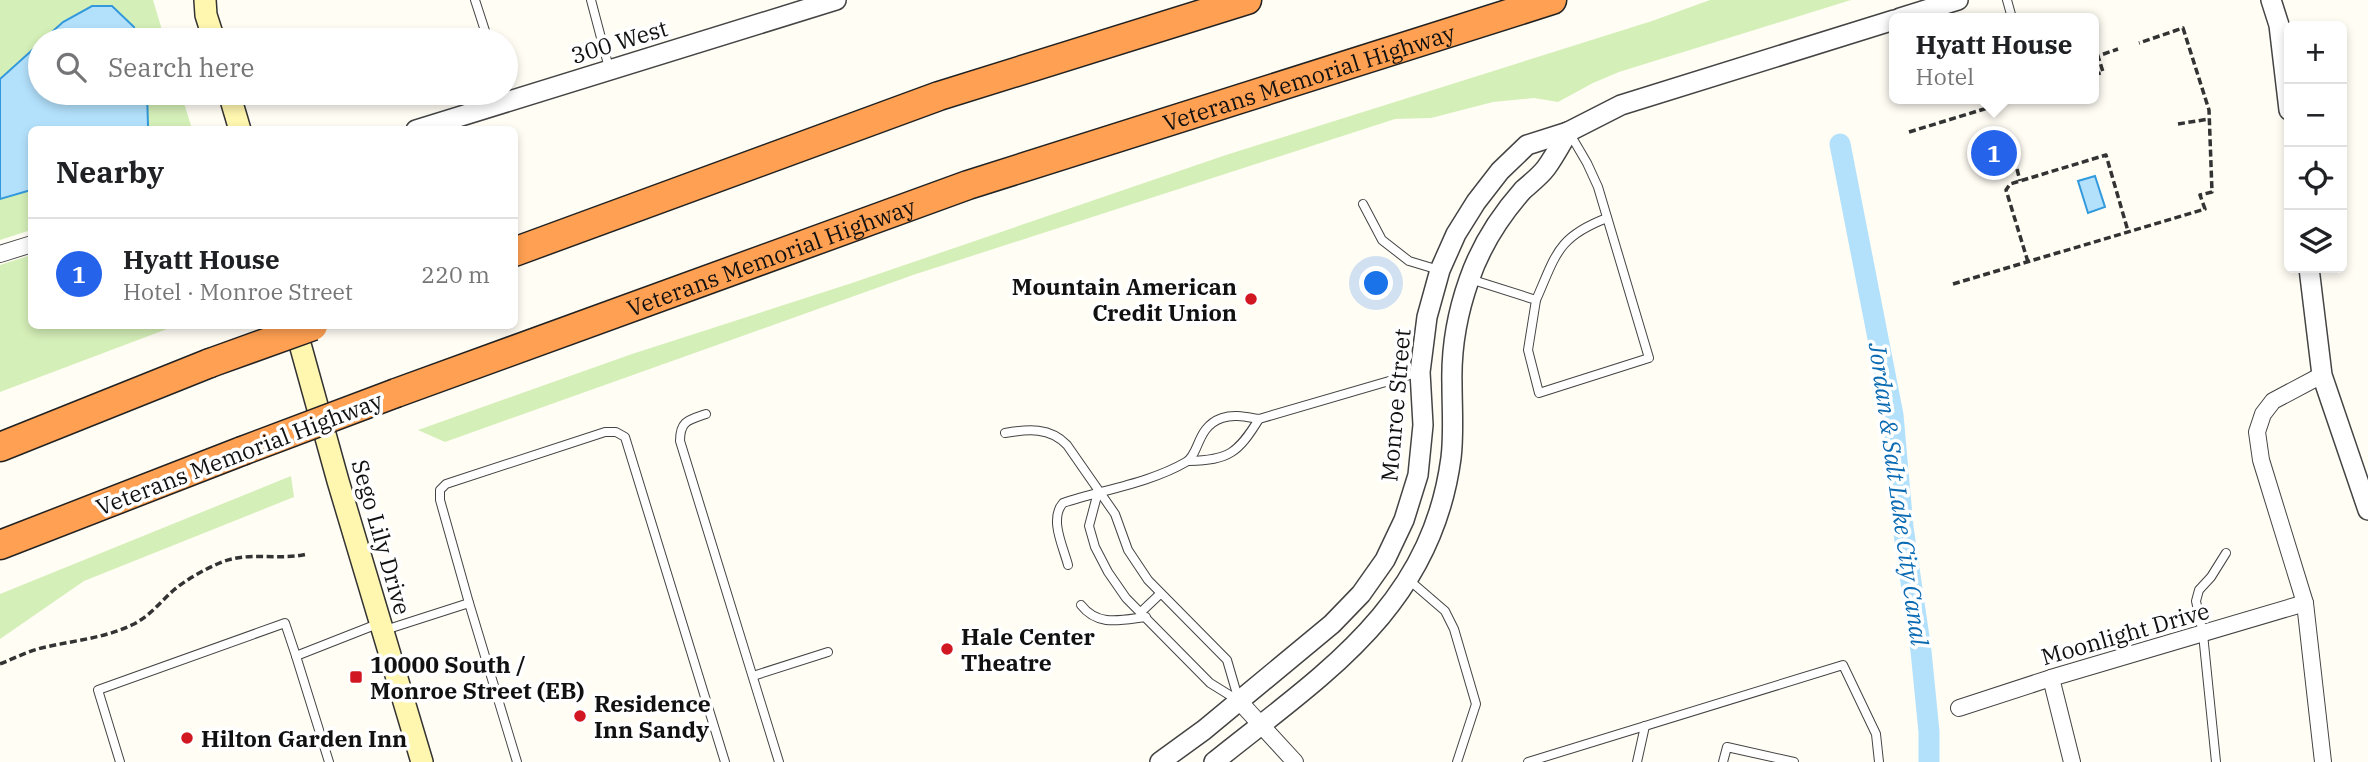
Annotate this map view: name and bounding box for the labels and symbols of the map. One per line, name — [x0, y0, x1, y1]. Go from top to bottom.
street label: 300 West — [567, 12, 671, 70]
street label: Veterans Memorial Highway — [1159, 17, 1459, 137]
pin: 1 — [1971, 127, 2017, 179]
street label: Veterans Memorial Highway — [623, 190, 920, 323]
your location — [1359, 266, 1393, 300]
place label: Mountain American Credit Union — [1012, 271, 1237, 327]
marker: Mountain American Credit Union — [1243, 291, 1259, 307]
street label: Monroe Street — [1373, 327, 1417, 483]
water label: Jordan & Salt Lake City Canal — [1862, 340, 1936, 649]
street label: Veterans Memorial Highway — [91, 384, 387, 522]
street label: Sego Lily Drive — [346, 456, 418, 618]
street label: Moonlight Drive — [2037, 595, 2213, 671]
place label: Hale Center Theatre — [961, 621, 1096, 677]
marker: Hale Center Theatre — [939, 641, 955, 657]
place label: 10000 South / Monroe Street (EB) — [370, 649, 585, 705]
marker: 10000 South / Monroe Street (EB) — [348, 669, 364, 685]
place label: Residence Inn Sandy — [594, 688, 711, 744]
marker: Residence Inn Sandy — [572, 708, 588, 724]
place label: Hilton Garden Inn — [201, 723, 407, 753]
marker: Hilton Garden Inn — [179, 730, 195, 746]

